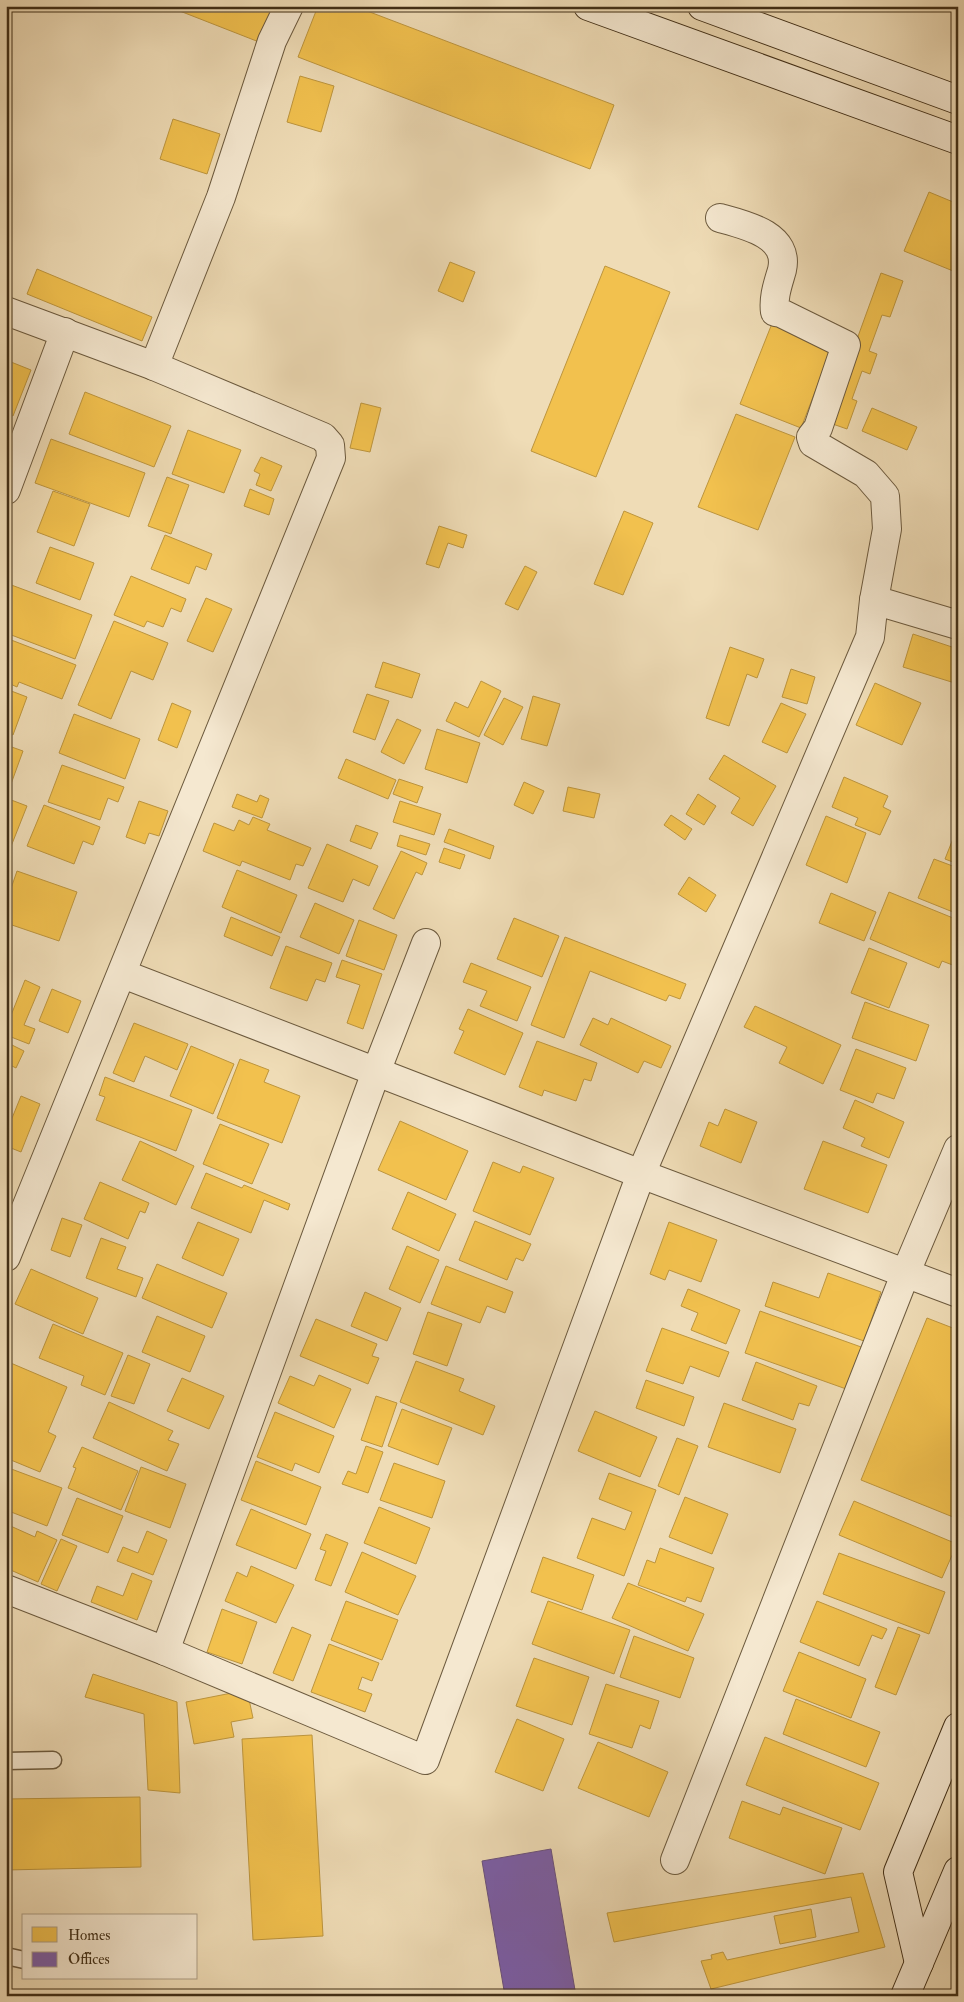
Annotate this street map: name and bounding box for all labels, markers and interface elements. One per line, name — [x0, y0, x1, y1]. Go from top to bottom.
legend — [22, 1914, 198, 1980]
text: Homes — [68, 1926, 110, 1945]
text: Offices — [68, 1950, 110, 1969]

